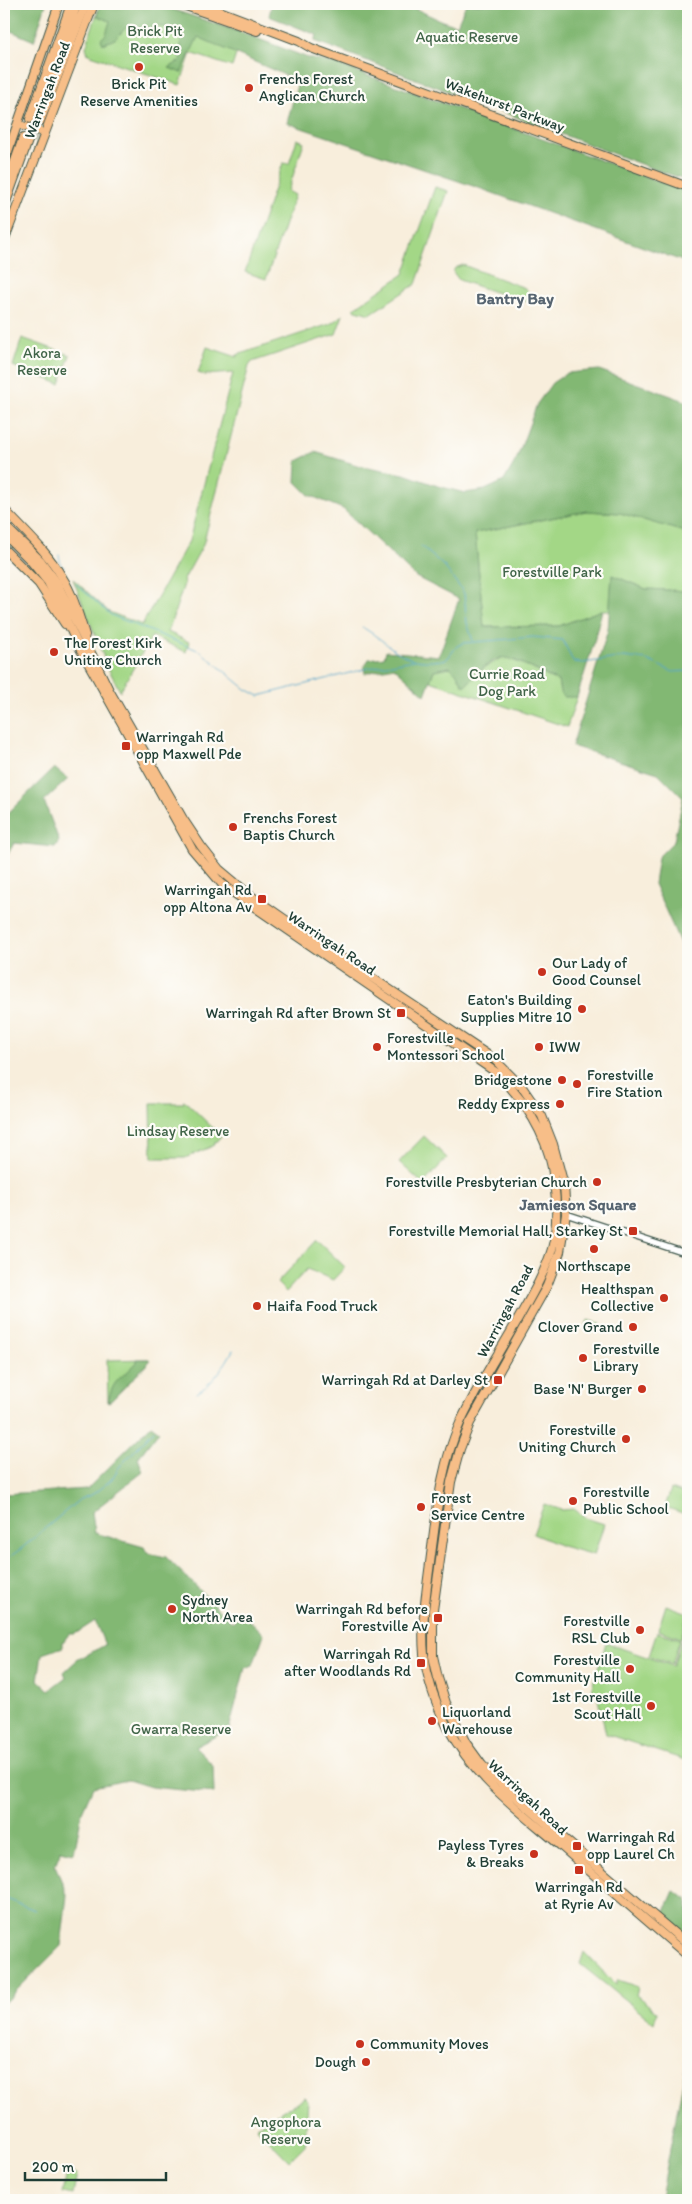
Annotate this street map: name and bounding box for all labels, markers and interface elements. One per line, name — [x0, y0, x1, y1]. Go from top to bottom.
park label: Brick Pit Reserve — [127, 22, 183, 57]
park label: Aquatic Reserve — [416, 28, 518, 46]
street label: Warringah Road — [20, 39, 74, 141]
marker: Brick Pit Reserve Amenities — [133, 61, 145, 73]
place label: Frenchs Forest Anglican Church — [259, 70, 365, 105]
street label: Wakehurst Parkway — [443, 74, 567, 136]
place label: Brick Pit Reserve Amenities — [80, 75, 198, 110]
marker: Frenchs Forest Anglican Church — [243, 82, 255, 94]
district label: Bantry Bay — [476, 289, 554, 309]
park label: Akora Reserve — [17, 344, 67, 379]
park label: Forestville Park — [502, 563, 602, 581]
place label: The Forest Kirk Uniting Church — [64, 634, 162, 669]
marker: The Forest Kirk Uniting Church — [48, 646, 60, 658]
park label: Currie Road Dog Park — [469, 665, 546, 700]
place label: Warringah Rd opp Maxwell Pde — [136, 728, 242, 763]
marker: Warringah Rd opp Maxwell Pde — [120, 740, 132, 752]
place label: Frenchs Forest Baptis Church — [243, 809, 337, 844]
marker: Frenchs Forest Baptis Church — [227, 821, 239, 833]
place label: Warringah Rd opp Altona Av — [163, 881, 252, 916]
marker: Warringah Rd opp Altona Av — [256, 893, 268, 905]
street label: Warringah Road — [284, 907, 380, 979]
place label: Our Lady of Good Counsel — [552, 954, 642, 989]
marker: Our Lady of Good Counsel — [536, 966, 548, 978]
place label: Eaton's Building Supplies Mitre 10 — [461, 991, 572, 1026]
marker: Eaton's Building Supplies Mitre 10 — [576, 1003, 588, 1015]
place label: Warringah Rd after Brown St — [205, 1004, 391, 1022]
marker: Warringah Rd after Brown St — [395, 1007, 407, 1019]
place label: Forestville Montessori School — [387, 1029, 505, 1064]
place label: IWW — [549, 1038, 580, 1056]
marker: Forestville Montessori School — [371, 1041, 383, 1053]
marker: IWW — [533, 1041, 545, 1053]
place label: Forestville Fire Station — [587, 1066, 663, 1101]
place label: Bridgestone — [474, 1071, 552, 1089]
marker: Bridgestone — [556, 1074, 568, 1086]
marker: Forestville Fire Station — [571, 1078, 583, 1090]
place label: Reddy Express — [458, 1095, 550, 1113]
marker: Reddy Express — [554, 1098, 566, 1110]
park label: Lindsay Reserve — [127, 1122, 229, 1140]
place label: Forestville Presbyterian Church — [386, 1173, 587, 1191]
marker: Forestville Presbyterian Church — [591, 1176, 603, 1188]
district label: Jamieson Square — [519, 1195, 637, 1215]
place label: Forestville Memorial Hall, Starkey St — [389, 1222, 623, 1240]
marker: Forestville Memorial Hall, Starkey St — [627, 1225, 639, 1237]
marker: Northscape — [588, 1243, 600, 1255]
place label: Northscape — [557, 1257, 631, 1275]
street label: Warringah Road — [473, 1261, 537, 1361]
place label: Healthspan Collective — [581, 1280, 654, 1315]
marker: Healthspan Collective — [658, 1292, 670, 1304]
place label: Haifa Food Truck — [267, 1297, 378, 1315]
marker: Haifa Food Truck — [251, 1300, 263, 1312]
place label: Clover Grand — [538, 1318, 623, 1336]
marker: Clover Grand — [627, 1321, 639, 1333]
place label: Forestville Library — [593, 1340, 660, 1375]
marker: Forestville Library — [577, 1352, 589, 1364]
place label: Warringah Rd at Darley St — [322, 1371, 488, 1389]
marker: Warringah Rd at Darley St — [492, 1374, 504, 1386]
place label: Base 'N' Burger — [533, 1380, 632, 1398]
marker: Base 'N' Burger — [636, 1383, 648, 1395]
place label: Forestville Uniting Church — [518, 1421, 616, 1456]
marker: Forestville Uniting Church — [620, 1433, 632, 1445]
place label: Forestville Public School — [583, 1483, 670, 1518]
place label: Forest Service Centre — [431, 1489, 525, 1524]
marker: Forestville Public School — [567, 1495, 579, 1507]
marker: Forest Service Centre — [415, 1501, 427, 1513]
place label: Sydney North Area — [182, 1591, 253, 1626]
place label: Warringah Rd before Forestville Av — [295, 1600, 428, 1635]
marker: Sydney North Area — [166, 1603, 178, 1615]
marker: Warringah Rd before Forestville Av — [432, 1612, 444, 1624]
place label: Forestville RSL Club — [563, 1612, 630, 1647]
marker: Forestville RSL Club — [634, 1624, 646, 1636]
place label: Warringah Rd after Woodlands Rd — [284, 1645, 412, 1680]
place label: Forestville Community Hall — [515, 1651, 621, 1686]
marker: Warringah Rd after Woodlands Rd — [415, 1657, 427, 1669]
marker: Forestville Community Hall — [624, 1663, 636, 1675]
place label: 1st Forestville Scout Hall — [552, 1688, 642, 1723]
marker: 1st Forestville Scout Hall — [645, 1700, 657, 1712]
place label: Liquorland Warehouse — [442, 1703, 513, 1738]
marker: Liquorland Warehouse — [426, 1715, 438, 1727]
park label: Gwarra Reserve — [131, 1720, 231, 1738]
street label: Warringah Road — [484, 1755, 572, 1839]
place label: Warringah Rd opp Laurel Ch — [587, 1828, 675, 1863]
place label: Payless Tyres & Breaks — [438, 1836, 524, 1871]
marker: Warringah Rd opp Laurel Ch — [571, 1840, 583, 1852]
marker: Payless Tyres & Breaks — [528, 1848, 540, 1860]
marker: Warringah Rd at Ryrie Av — [573, 1864, 585, 1876]
place label: Warringah Rd at Ryrie Av — [535, 1878, 623, 1913]
place label: Community Moves — [370, 2035, 489, 2053]
marker: Community Moves — [354, 2038, 366, 2050]
place label: Dough — [315, 2053, 356, 2071]
marker: Dough — [360, 2056, 372, 2068]
park label: Angophora Reserve — [251, 2113, 321, 2148]
scale bar — [25, 2149, 166, 2181]
text: 200 m — [32, 2158, 75, 2176]

